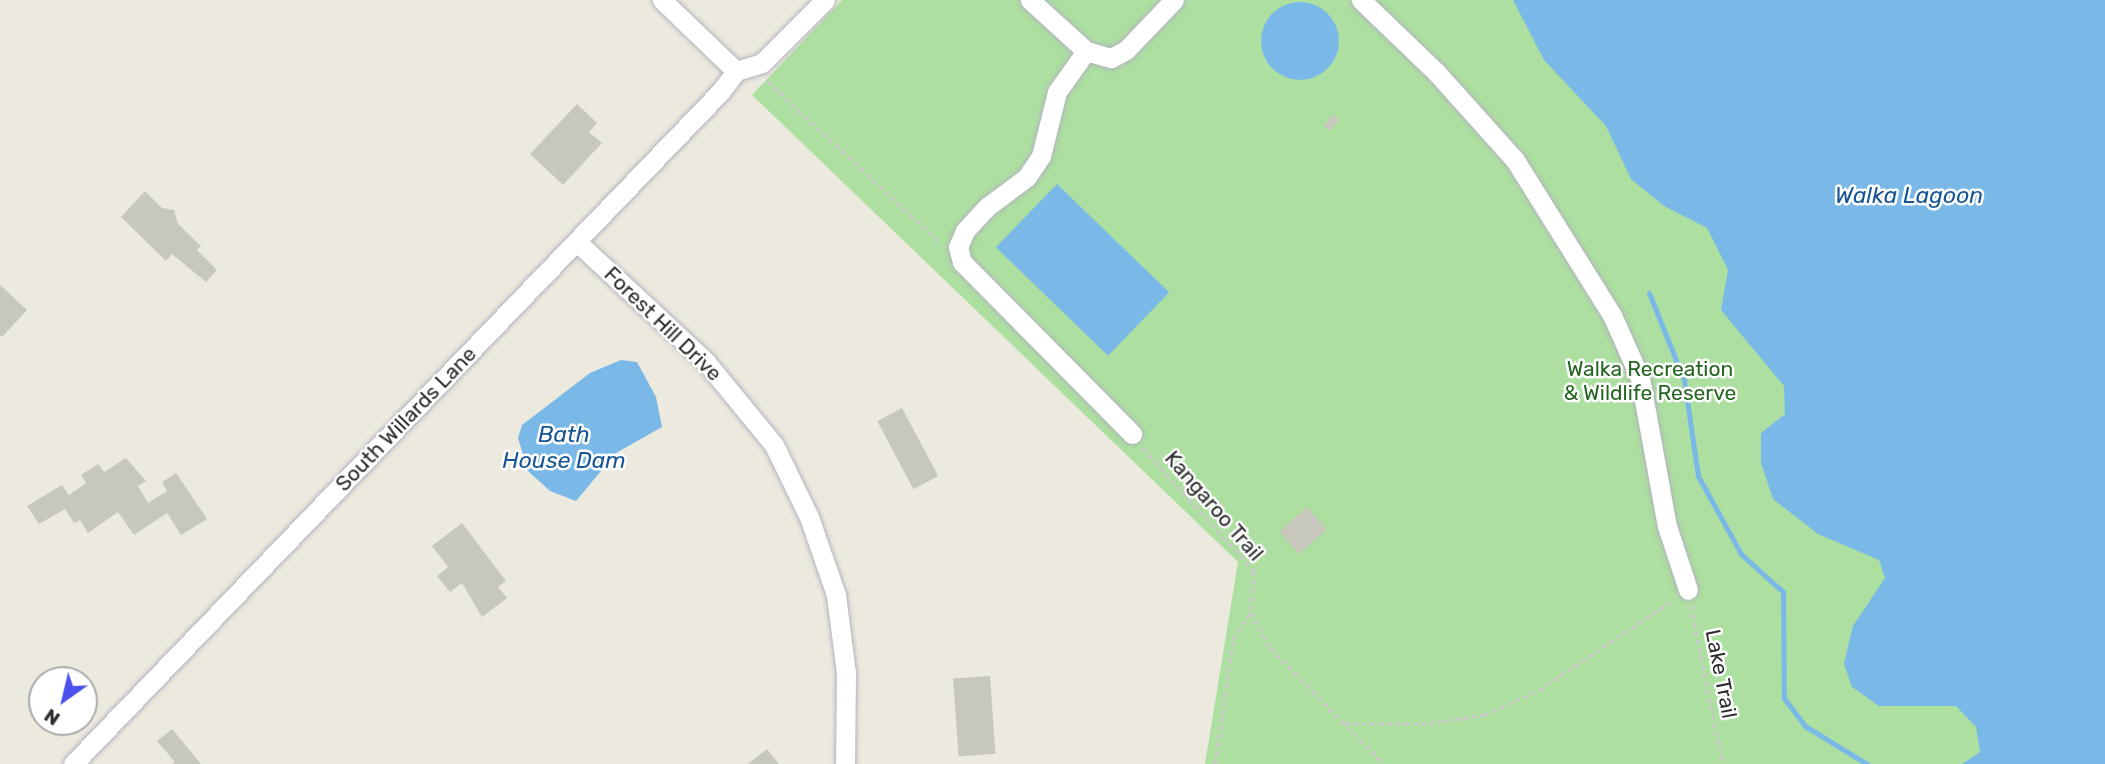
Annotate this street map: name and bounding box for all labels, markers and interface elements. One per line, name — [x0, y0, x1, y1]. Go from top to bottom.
water label: Walka Lagoon — [1835, 181, 1983, 209]
street label: Forest Hill Drive — [599, 262, 727, 386]
street label: South Willards Lane — [330, 341, 482, 497]
park label: Walka Recreation & Wildlife Reserve — [1563, 356, 1737, 406]
water label: Bath House Dam — [502, 420, 626, 474]
street label: Kangaroo Trail — [1159, 446, 1269, 566]
street label: Lake Trail — [1700, 627, 1742, 721]
north arrow — [28, 666, 98, 736]
text: N — [40, 704, 64, 731]

